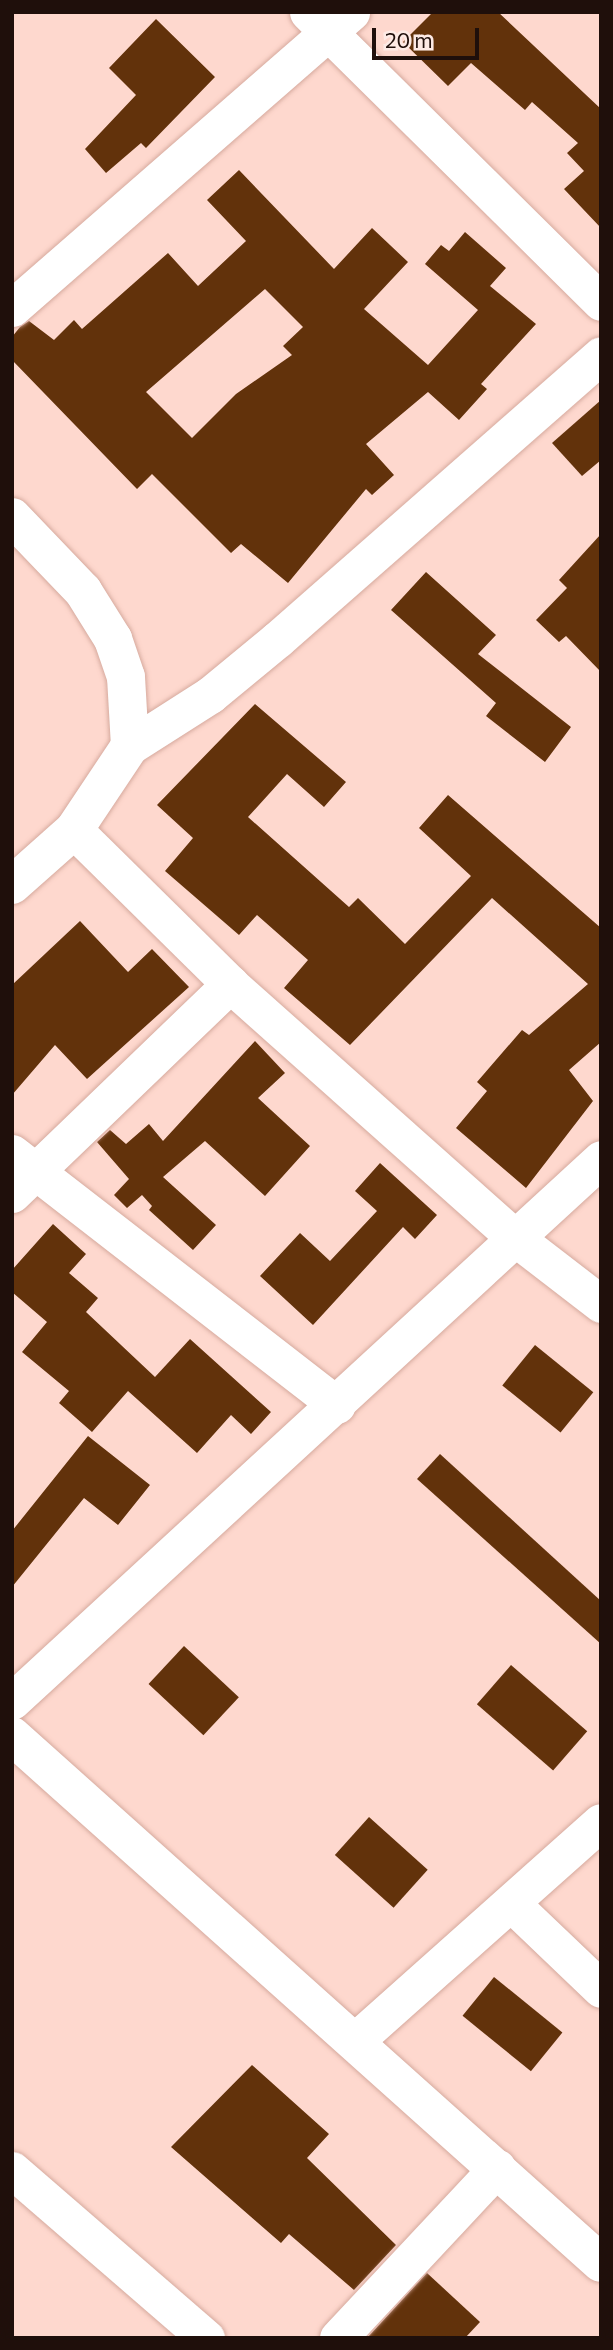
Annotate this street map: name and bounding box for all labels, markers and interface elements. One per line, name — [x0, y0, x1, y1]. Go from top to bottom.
scale bar — [375, 14, 482, 58]
text: 20 m — [385, 27, 433, 52]

